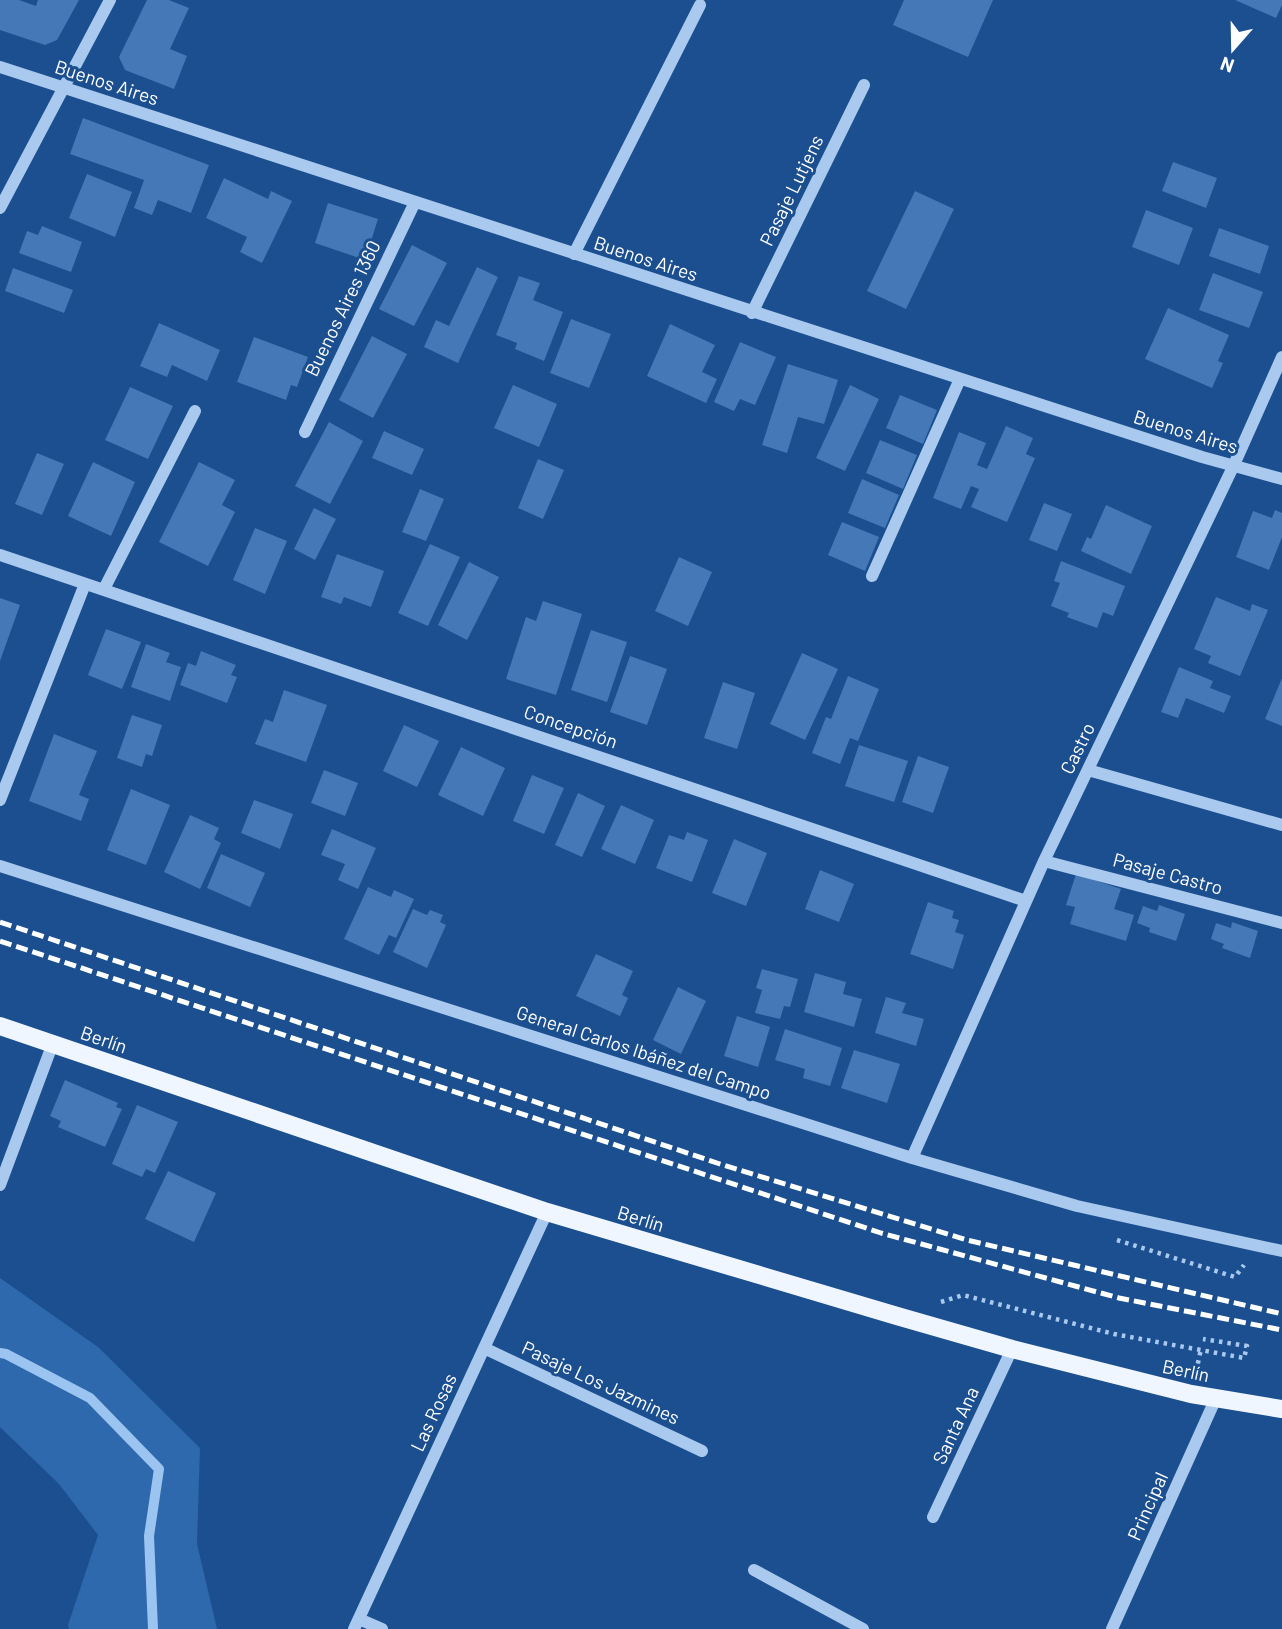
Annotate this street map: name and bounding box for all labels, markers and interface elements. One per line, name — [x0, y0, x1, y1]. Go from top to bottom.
north arrow — [1198, 14, 1268, 84]
text: N — [1217, 52, 1237, 78]
street label: Buenos Aires — [52, 54, 162, 110]
street label: Pasaje Lutjens — [754, 131, 828, 249]
street label: Buenos Aires — [591, 230, 701, 286]
street label: Buenos Aires 1360 — [299, 236, 385, 380]
street label: Buenos Aires — [1131, 404, 1241, 458]
street label: Concepción — [521, 699, 621, 753]
street label: Castro — [1055, 719, 1099, 777]
street label: Pasaje Castro — [1111, 847, 1225, 899]
street label: General Carlos Ibáñez del Campo — [514, 1000, 774, 1104]
street label: Berlín — [78, 1020, 130, 1058]
street label: Berlín — [615, 1200, 667, 1236]
street label: Pasaje Los Jazmines — [519, 1335, 683, 1429]
street label: Berlín — [1160, 1354, 1212, 1386]
street label: Las Rosas — [405, 1369, 461, 1455]
street label: Santa Ana — [927, 1383, 983, 1467]
street label: Principal — [1122, 1468, 1172, 1544]

